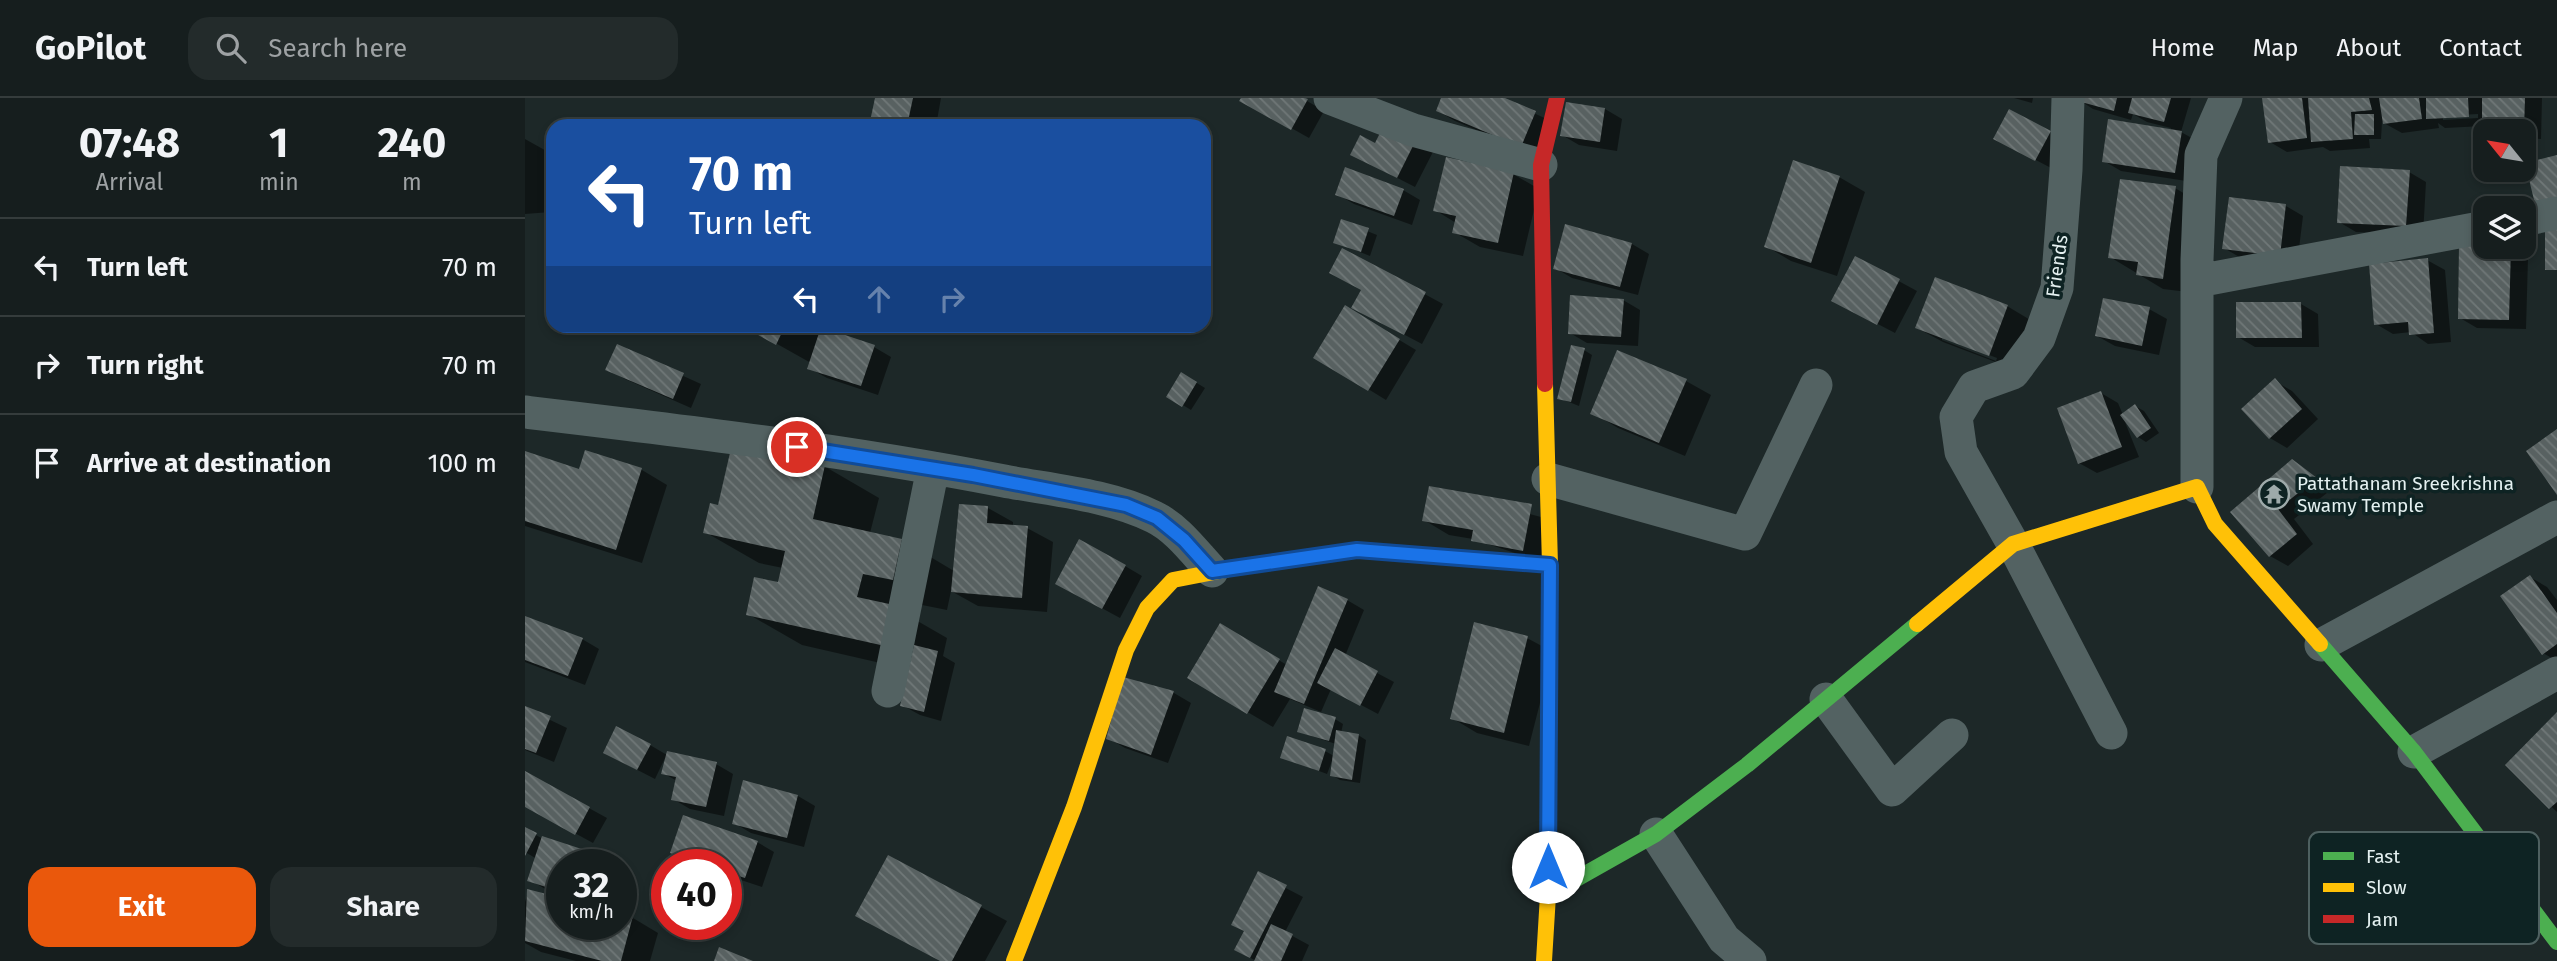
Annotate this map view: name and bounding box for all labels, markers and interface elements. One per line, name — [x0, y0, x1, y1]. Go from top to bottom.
search box — [188, 17, 678, 80]
text: GoPilot — [35, 28, 146, 68]
icon: search — [212, 29, 250, 67]
text: Search here — [268, 33, 407, 64]
text: Home — [2151, 34, 2215, 62]
text: Map — [2253, 34, 2299, 62]
text: About — [2337, 34, 2401, 62]
text: Contact — [2439, 34, 2522, 62]
text: 07:48 — [79, 118, 180, 168]
text: 1 — [269, 118, 289, 168]
text: 240 — [377, 118, 446, 168]
north arrow — [2473, 119, 2536, 182]
map controls — [2473, 119, 2536, 259]
text: 70 m — [689, 144, 793, 203]
icon: left — [574, 147, 665, 238]
text: Arrival — [96, 168, 163, 196]
text: min — [259, 168, 299, 196]
text: m — [402, 168, 422, 196]
button: layers — [2473, 196, 2536, 259]
text: Turn left — [689, 204, 811, 242]
street label: Friends — [2041, 233, 2073, 299]
icon: left — [28, 248, 66, 286]
text: Turn left — [87, 252, 188, 283]
text: 70 m — [442, 252, 497, 283]
icon: left — [787, 280, 825, 318]
icon: ahead — [860, 280, 898, 318]
icon: right — [933, 280, 971, 318]
icon: right — [28, 346, 66, 384]
text: Turn right — [87, 350, 204, 381]
text: 70 m — [442, 350, 497, 381]
pin — [767, 417, 827, 477]
icon: arrive — [778, 428, 816, 466]
icon: arrive — [28, 444, 66, 482]
text: Arrive at destination — [87, 448, 331, 479]
text: 100 m — [428, 448, 497, 479]
place label: Pattathanam Sreekrishna Swamy Temple — [2297, 472, 2514, 517]
temple icon: Pattathanam Sreekrishna Swamy Temple — [2257, 477, 2291, 511]
position arrow — [1511, 830, 1585, 904]
legend — [2309, 832, 2539, 944]
text: Fast — [2366, 845, 2400, 868]
speed limit sign: 40 — [651, 849, 742, 940]
text: 32 — [574, 864, 609, 906]
button: Exit — [28, 867, 256, 947]
button: Share — [270, 867, 497, 947]
text: Slow — [2366, 876, 2407, 899]
text: km/h — [569, 901, 614, 923]
text: Jam — [2366, 908, 2398, 931]

